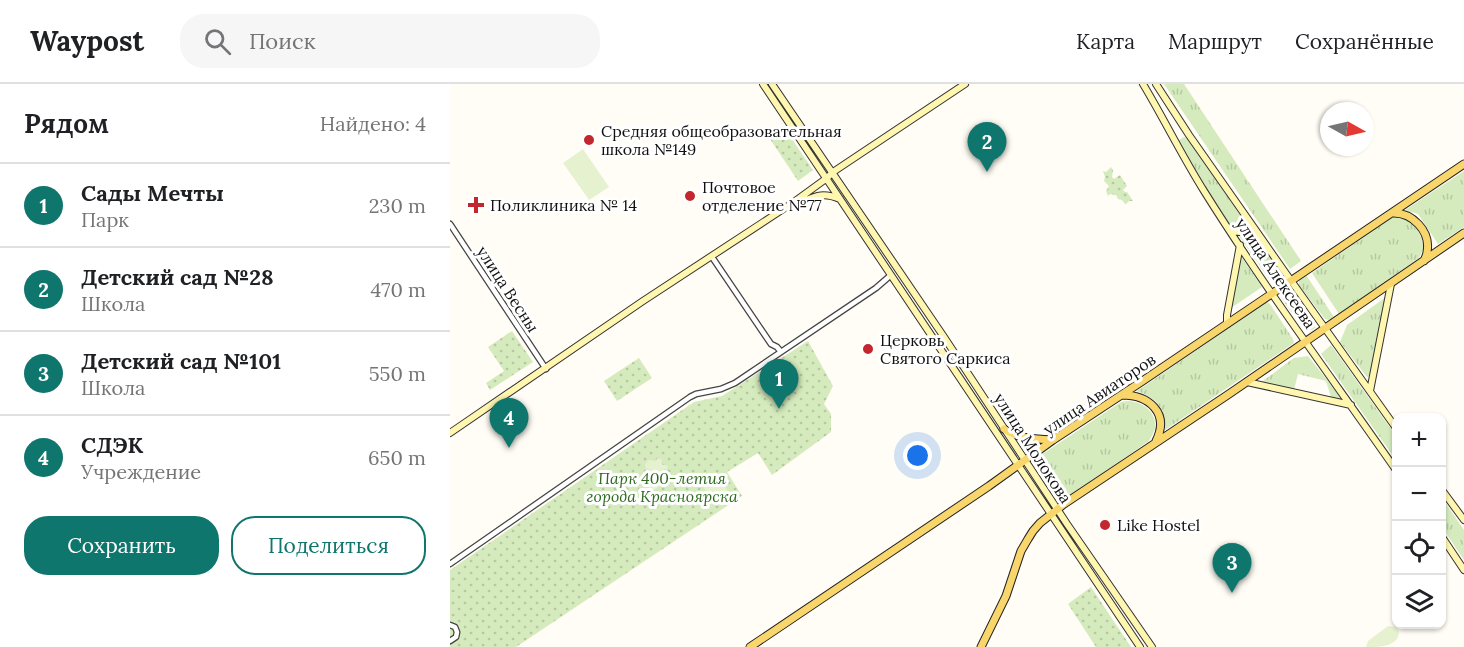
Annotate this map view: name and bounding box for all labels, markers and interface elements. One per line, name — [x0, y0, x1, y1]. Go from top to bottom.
search box — [180, 14, 600, 68]
text: Waypost — [30, 23, 144, 59]
icon: search — [201, 25, 234, 58]
text: Поиск — [249, 27, 316, 55]
text: Карта — [1076, 28, 1135, 55]
text: Маршрут — [1168, 28, 1262, 55]
text: Сохранённые — [1295, 28, 1434, 55]
north arrow — [1320, 102, 1374, 156]
text: Рядом — [24, 107, 109, 140]
text: Найдено: 4 — [320, 111, 426, 136]
place label: Средняя общеобразовательная школа №149 — [601, 121, 842, 159]
pin: 2 — [968, 122, 1006, 172]
marker: Средняя общеобразовательная школа №149 — [582, 133, 596, 147]
place label: Почтовое отделение №77 — [702, 177, 822, 215]
text: Сады Мечты — [81, 179, 224, 207]
marker: Почтовое отделение №77 — [683, 189, 697, 203]
text: 1 — [39, 193, 48, 218]
text: 230 m — [369, 193, 426, 218]
place label: Поликлиника № 14 — [490, 195, 637, 215]
marker: Поликлиника № 14 — [467, 196, 485, 214]
text: Парк — [81, 207, 129, 232]
street label: улица Алексеева — [1232, 214, 1320, 332]
street label: улица Весны — [473, 242, 543, 336]
text: Детский сад №28 — [81, 263, 274, 291]
text: 2 — [38, 277, 49, 302]
text: 470 m — [370, 277, 426, 302]
text: Школа — [81, 291, 145, 316]
place label: Церковь Святого Саркиса — [880, 330, 1010, 368]
marker: Церковь Святого Саркиса — [861, 342, 875, 356]
text: Детский сад №101 — [81, 347, 281, 375]
street label: улица Авиаторов — [1039, 349, 1159, 439]
pin: 1 — [760, 360, 798, 409]
text: 3 — [38, 361, 49, 386]
text: 550 m — [369, 361, 426, 386]
text: Школа — [81, 375, 145, 400]
street label: улица Молокова — [990, 389, 1076, 507]
pin: 4 — [490, 398, 528, 448]
map controls — [1392, 413, 1446, 629]
button: + — [1392, 413, 1446, 467]
text: СДЭК — [81, 431, 143, 459]
your location — [903, 441, 932, 470]
text: 4 — [38, 445, 49, 470]
text: 650 m — [368, 445, 426, 470]
text: Учреждение — [81, 459, 201, 484]
button: − — [1392, 467, 1446, 521]
park label: Парк 400-летия города Красноярска — [586, 468, 738, 506]
place label: Like Hostel — [1117, 515, 1200, 535]
button: Сохранить — [24, 516, 219, 575]
button: Поделиться — [231, 516, 426, 575]
marker: Like Hostel — [1098, 518, 1112, 532]
button: locate — [1392, 521, 1446, 575]
pin: 3 — [1212, 544, 1252, 593]
button: layers — [1392, 575, 1446, 629]

